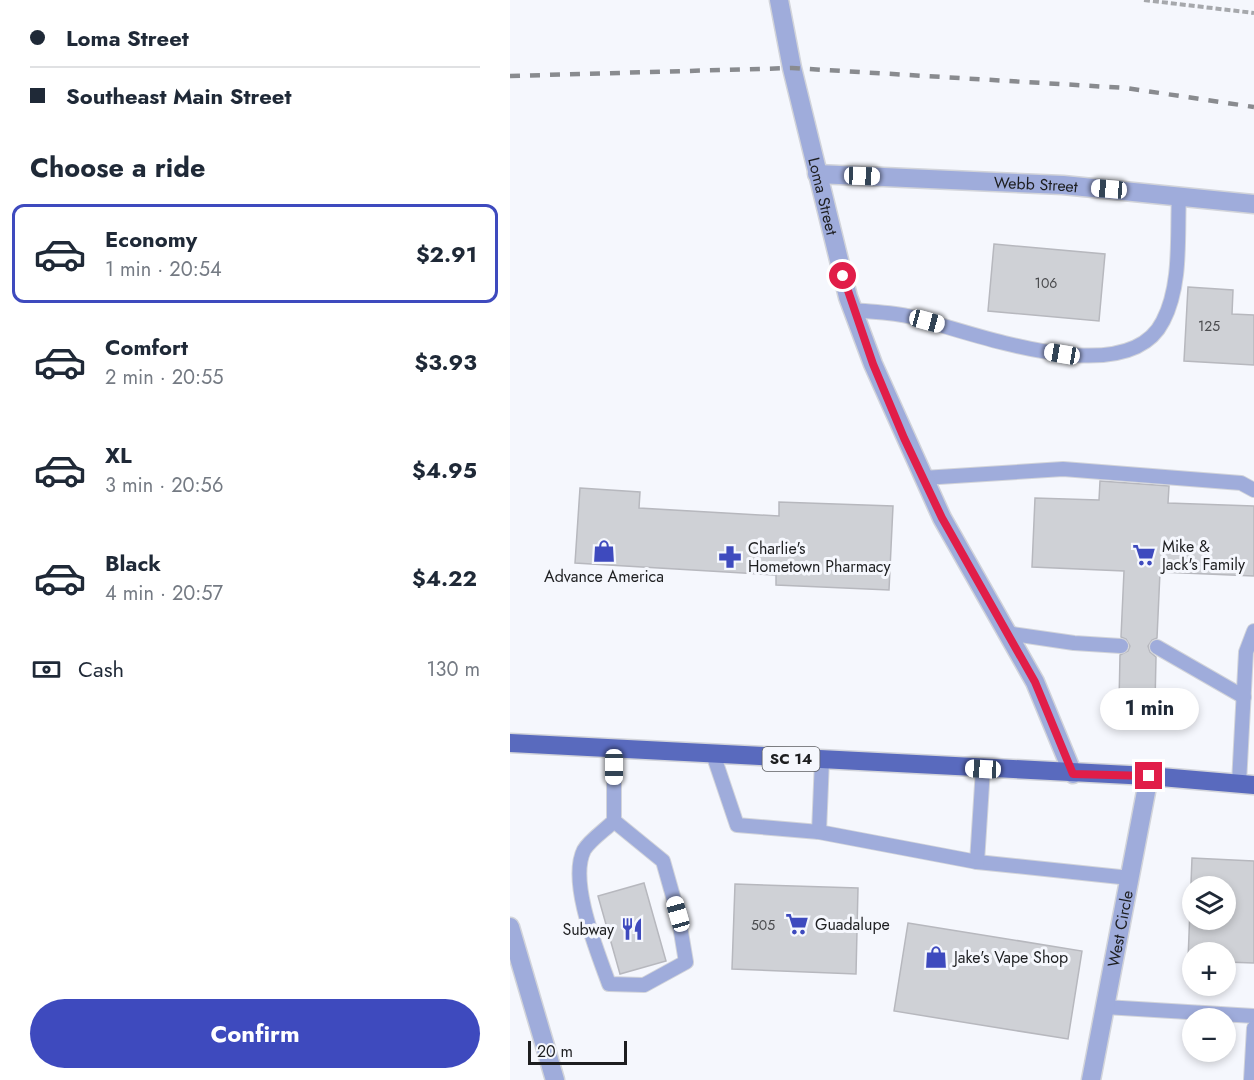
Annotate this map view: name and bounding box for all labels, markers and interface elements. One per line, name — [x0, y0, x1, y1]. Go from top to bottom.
text: Loma Street — [66, 22, 189, 54]
text: Southeast Main Street — [66, 80, 291, 112]
text: Choose a ride — [30, 148, 205, 187]
street label: Loma Street — [802, 155, 843, 237]
car — [844, 166, 880, 186]
street label: Webb Street — [993, 171, 1079, 198]
car — [1090, 178, 1128, 200]
text: Economy — [105, 223, 197, 255]
icon: car — [33, 227, 87, 281]
text: $2.91 — [416, 238, 477, 270]
text: 1 min · 20:54 — [105, 255, 222, 284]
route start — [829, 262, 856, 289]
house number: 106 — [1035, 273, 1057, 293]
car — [907, 308, 947, 334]
house number: 125 — [1198, 316, 1220, 336]
text: Comfort — [105, 331, 188, 363]
icon: car — [33, 335, 87, 389]
car — [1043, 342, 1081, 366]
text: $3.93 — [415, 346, 477, 378]
text: 2 min · 20:55 — [105, 363, 224, 392]
text: XL — [105, 439, 132, 471]
icon: car — [33, 443, 87, 497]
text: $4.95 — [412, 454, 477, 486]
text: 3 min · 20:56 — [105, 471, 223, 500]
place label: Mike & Jack's Family — [1160, 535, 1246, 576]
place label: Charlie's Hometown Pharmacy — [748, 537, 891, 578]
shop icon: Advance America — [591, 538, 617, 564]
supermarket icon: Mike & Jack's Family — [1131, 542, 1157, 568]
pharmacy icon: Charlie's Hometown Pharmacy — [717, 544, 743, 570]
text: Black — [105, 547, 161, 579]
icon: car — [33, 551, 87, 605]
text: $4.22 — [412, 562, 477, 594]
place label: Advance America — [544, 565, 664, 588]
text: 4 min · 20:57 — [105, 579, 223, 608]
icon: cash — [30, 653, 63, 686]
text: Cash — [78, 653, 124, 685]
text: 130 m — [426, 655, 480, 684]
callout: 1 min — [1100, 689, 1198, 731]
text: 1 min — [1125, 694, 1174, 723]
road number: SC 14 — [762, 747, 820, 771]
car — [605, 749, 623, 785]
car — [965, 759, 1001, 779]
route end — [1135, 762, 1162, 789]
map controls — [1182, 876, 1236, 1062]
button: layers — [1182, 876, 1236, 930]
street label: West Circle — [1102, 888, 1139, 969]
car — [664, 894, 692, 934]
supermarket icon: Guadalupe — [784, 911, 810, 937]
place label: Guadalupe — [815, 913, 890, 936]
house number: 505 — [751, 915, 775, 935]
restaurant icon: Subway — [619, 916, 645, 942]
place label: Subway — [562, 918, 615, 941]
button: + — [1182, 942, 1236, 996]
shop icon: Jake's Vape Shop — [923, 944, 949, 970]
place label: Jake's Vape Shop — [952, 946, 1068, 969]
button: Confirm — [30, 999, 480, 1068]
button: − — [1182, 1008, 1236, 1062]
scale bar — [528, 1038, 627, 1066]
text: 20 m — [537, 1040, 573, 1063]

